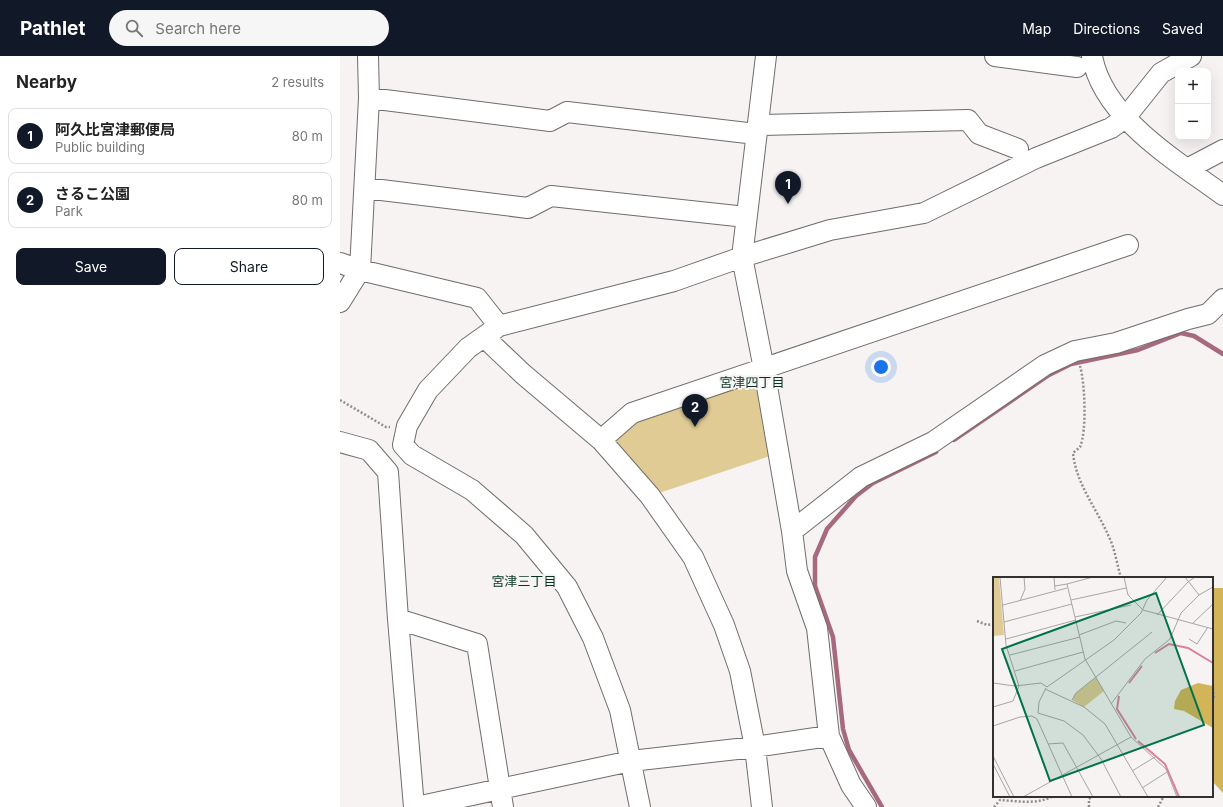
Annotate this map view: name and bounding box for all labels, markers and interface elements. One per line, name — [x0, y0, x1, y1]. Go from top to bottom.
search box — [109, 10, 389, 46]
text: Pathlet — [20, 17, 85, 40]
icon: search — [123, 17, 145, 39]
text: Search here — [155, 19, 241, 38]
text: Map — [1022, 20, 1051, 37]
text: Directions — [1073, 20, 1140, 37]
text: Saved — [1162, 20, 1203, 37]
map controls — [1175, 68, 1211, 140]
button: + — [1175, 68, 1211, 104]
text: Nearby — [16, 72, 77, 92]
text: 2 results — [271, 74, 324, 90]
button: − — [1175, 104, 1211, 140]
text: 阿久比宮津郵便局 — [55, 120, 175, 139]
text: 1 — [27, 128, 33, 144]
text: 80 m — [292, 128, 323, 144]
text: Public building — [55, 139, 145, 155]
pin: 1 — [775, 171, 801, 204]
text: さるこ公園 — [55, 184, 130, 203]
text: 2 — [26, 192, 34, 208]
text: 80 m — [292, 192, 323, 208]
text: Park — [55, 203, 83, 219]
button: Save — [16, 248, 166, 285]
button: Share — [174, 248, 324, 285]
your location — [871, 357, 891, 377]
district label: 宮津四丁目 — [719, 374, 785, 390]
pin: 2 — [682, 394, 708, 427]
district label: 宮津三丁目 — [491, 573, 557, 589]
inset map — [993, 577, 1213, 797]

